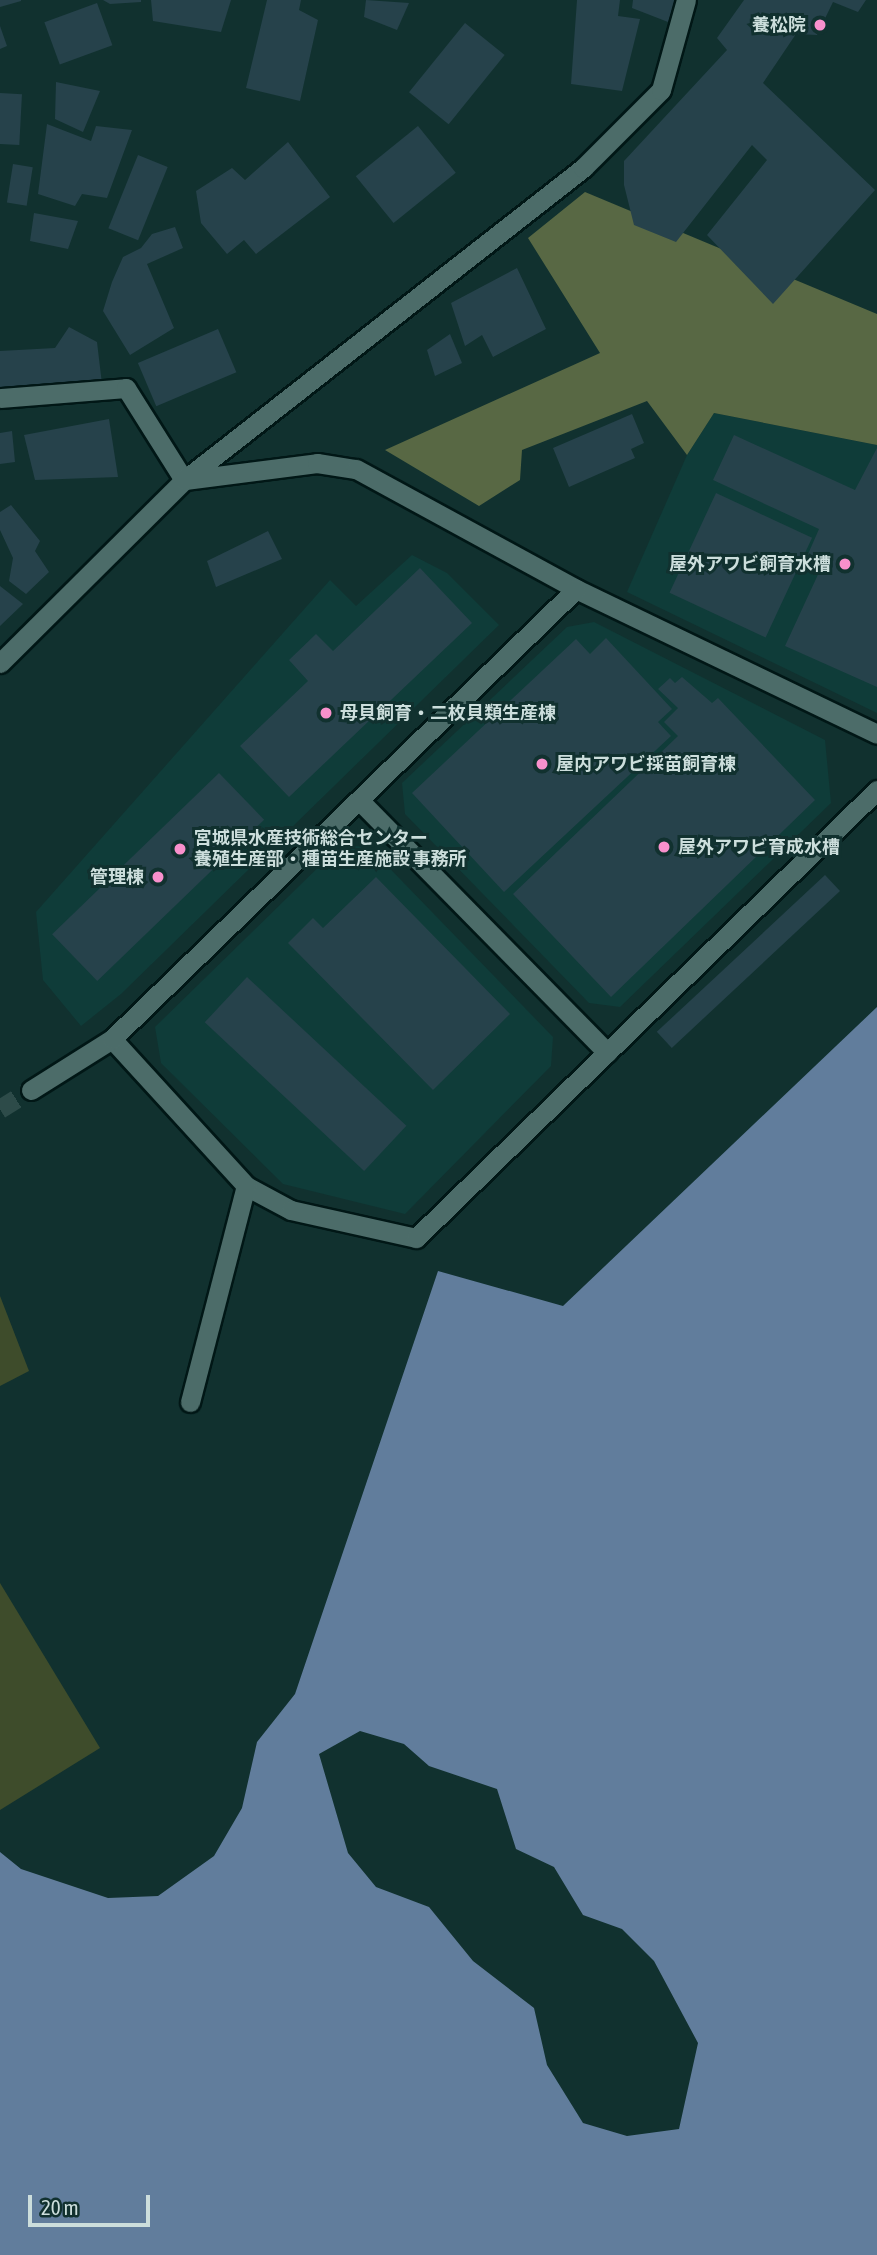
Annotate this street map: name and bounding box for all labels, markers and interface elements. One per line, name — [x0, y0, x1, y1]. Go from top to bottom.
place label: 養松院 — [752, 14, 806, 36]
marker: 養松院 — [812, 17, 828, 33]
place label: 屋外アワビ飼育水槽 — [669, 553, 831, 575]
marker: 屋外アワビ飼育水槽 — [837, 556, 853, 572]
place label: 母貝飼育・二枚貝類生産棟 — [340, 702, 556, 724]
marker: 母貝飼育・二枚貝類生産棟 — [318, 705, 334, 721]
place label: 屋内アワビ採苗飼育棟 — [556, 753, 736, 775]
marker: 屋内アワビ採苗飼育棟 — [534, 756, 550, 772]
place label: 宮城県水産技術総合センター 養殖生産部・種苗生産施設 事務所 — [194, 828, 466, 870]
place label: 屋外アワビ育成水槽 — [678, 836, 840, 858]
marker: 屋外アワビ育成水槽 — [656, 839, 672, 855]
marker: 宮城県水産技術総合センター 養殖生産部・種苗生産施設 事務所 — [172, 841, 188, 857]
place label: 管理棟 — [90, 866, 144, 888]
marker: 管理棟 — [150, 869, 166, 885]
scale bar — [32, 2182, 154, 2226]
text: 20 m — [41, 2195, 79, 2219]

